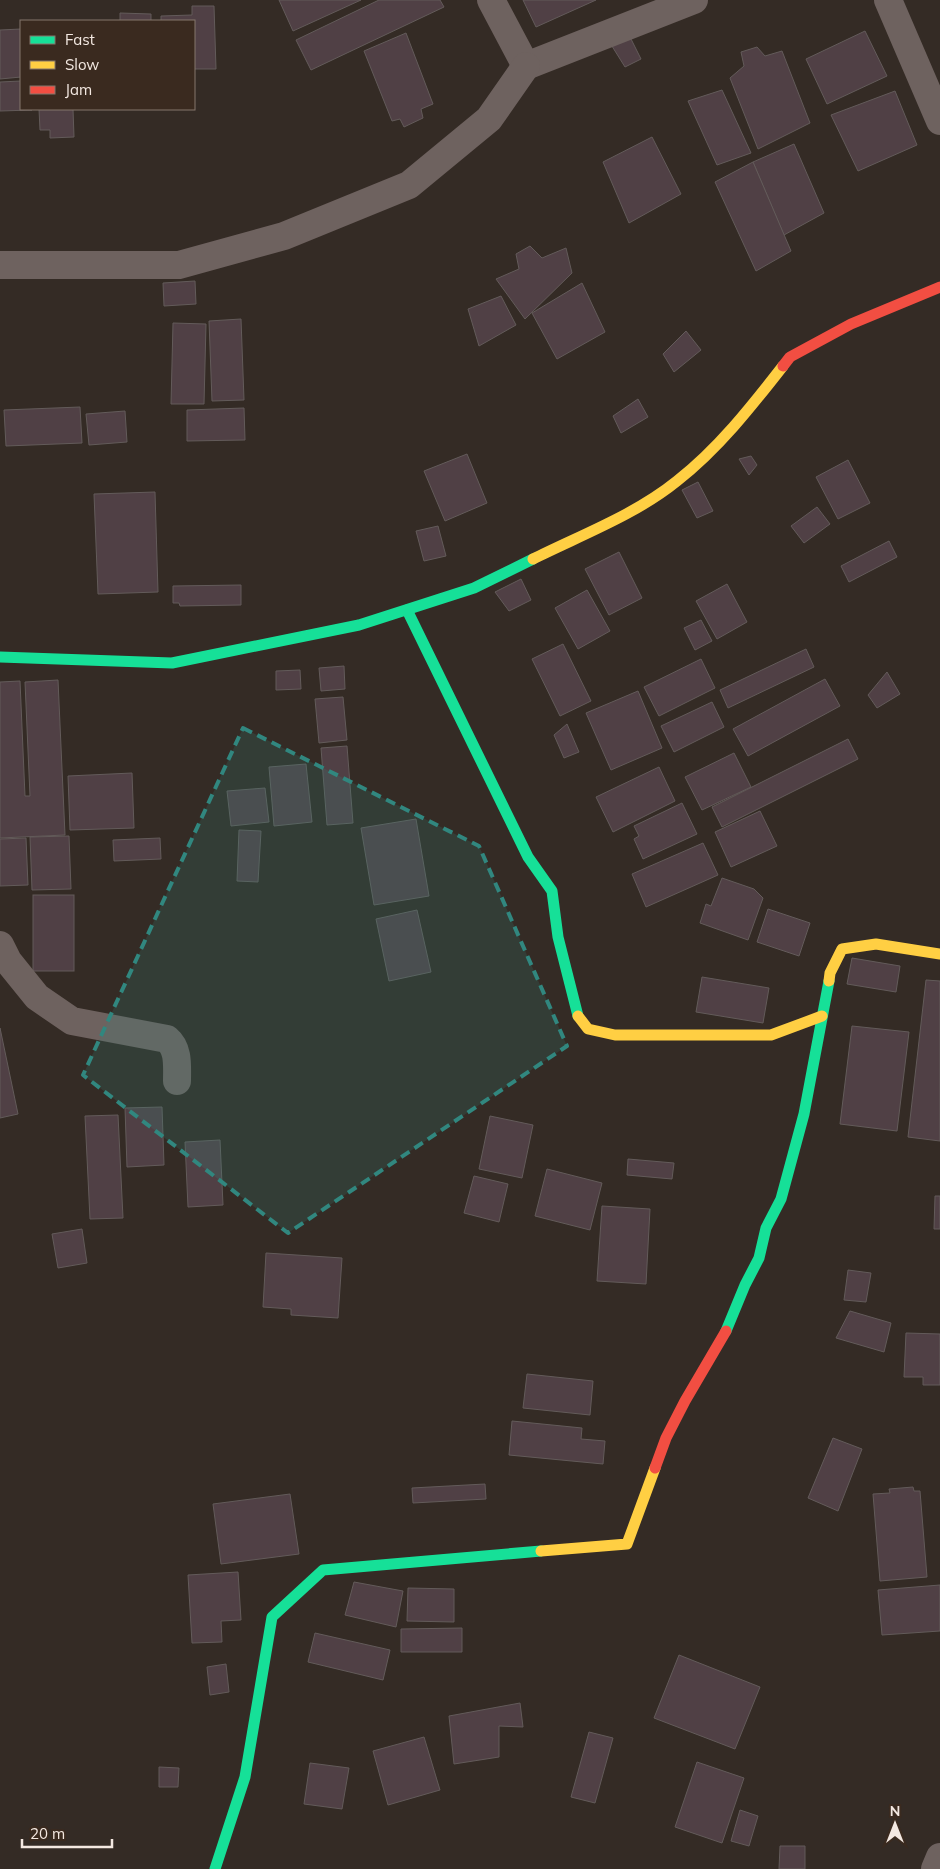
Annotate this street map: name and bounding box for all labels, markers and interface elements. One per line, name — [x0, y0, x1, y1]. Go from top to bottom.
legend — [20, 20, 195, 110]
text: Fast — [65, 30, 95, 49]
text: Slow — [65, 55, 99, 74]
text: Jam — [65, 80, 92, 99]
north arrow — [870, 1799, 920, 1849]
text: N — [890, 1802, 900, 1820]
scale bar — [22, 1816, 112, 1848]
text: 20 m — [30, 1824, 65, 1843]

